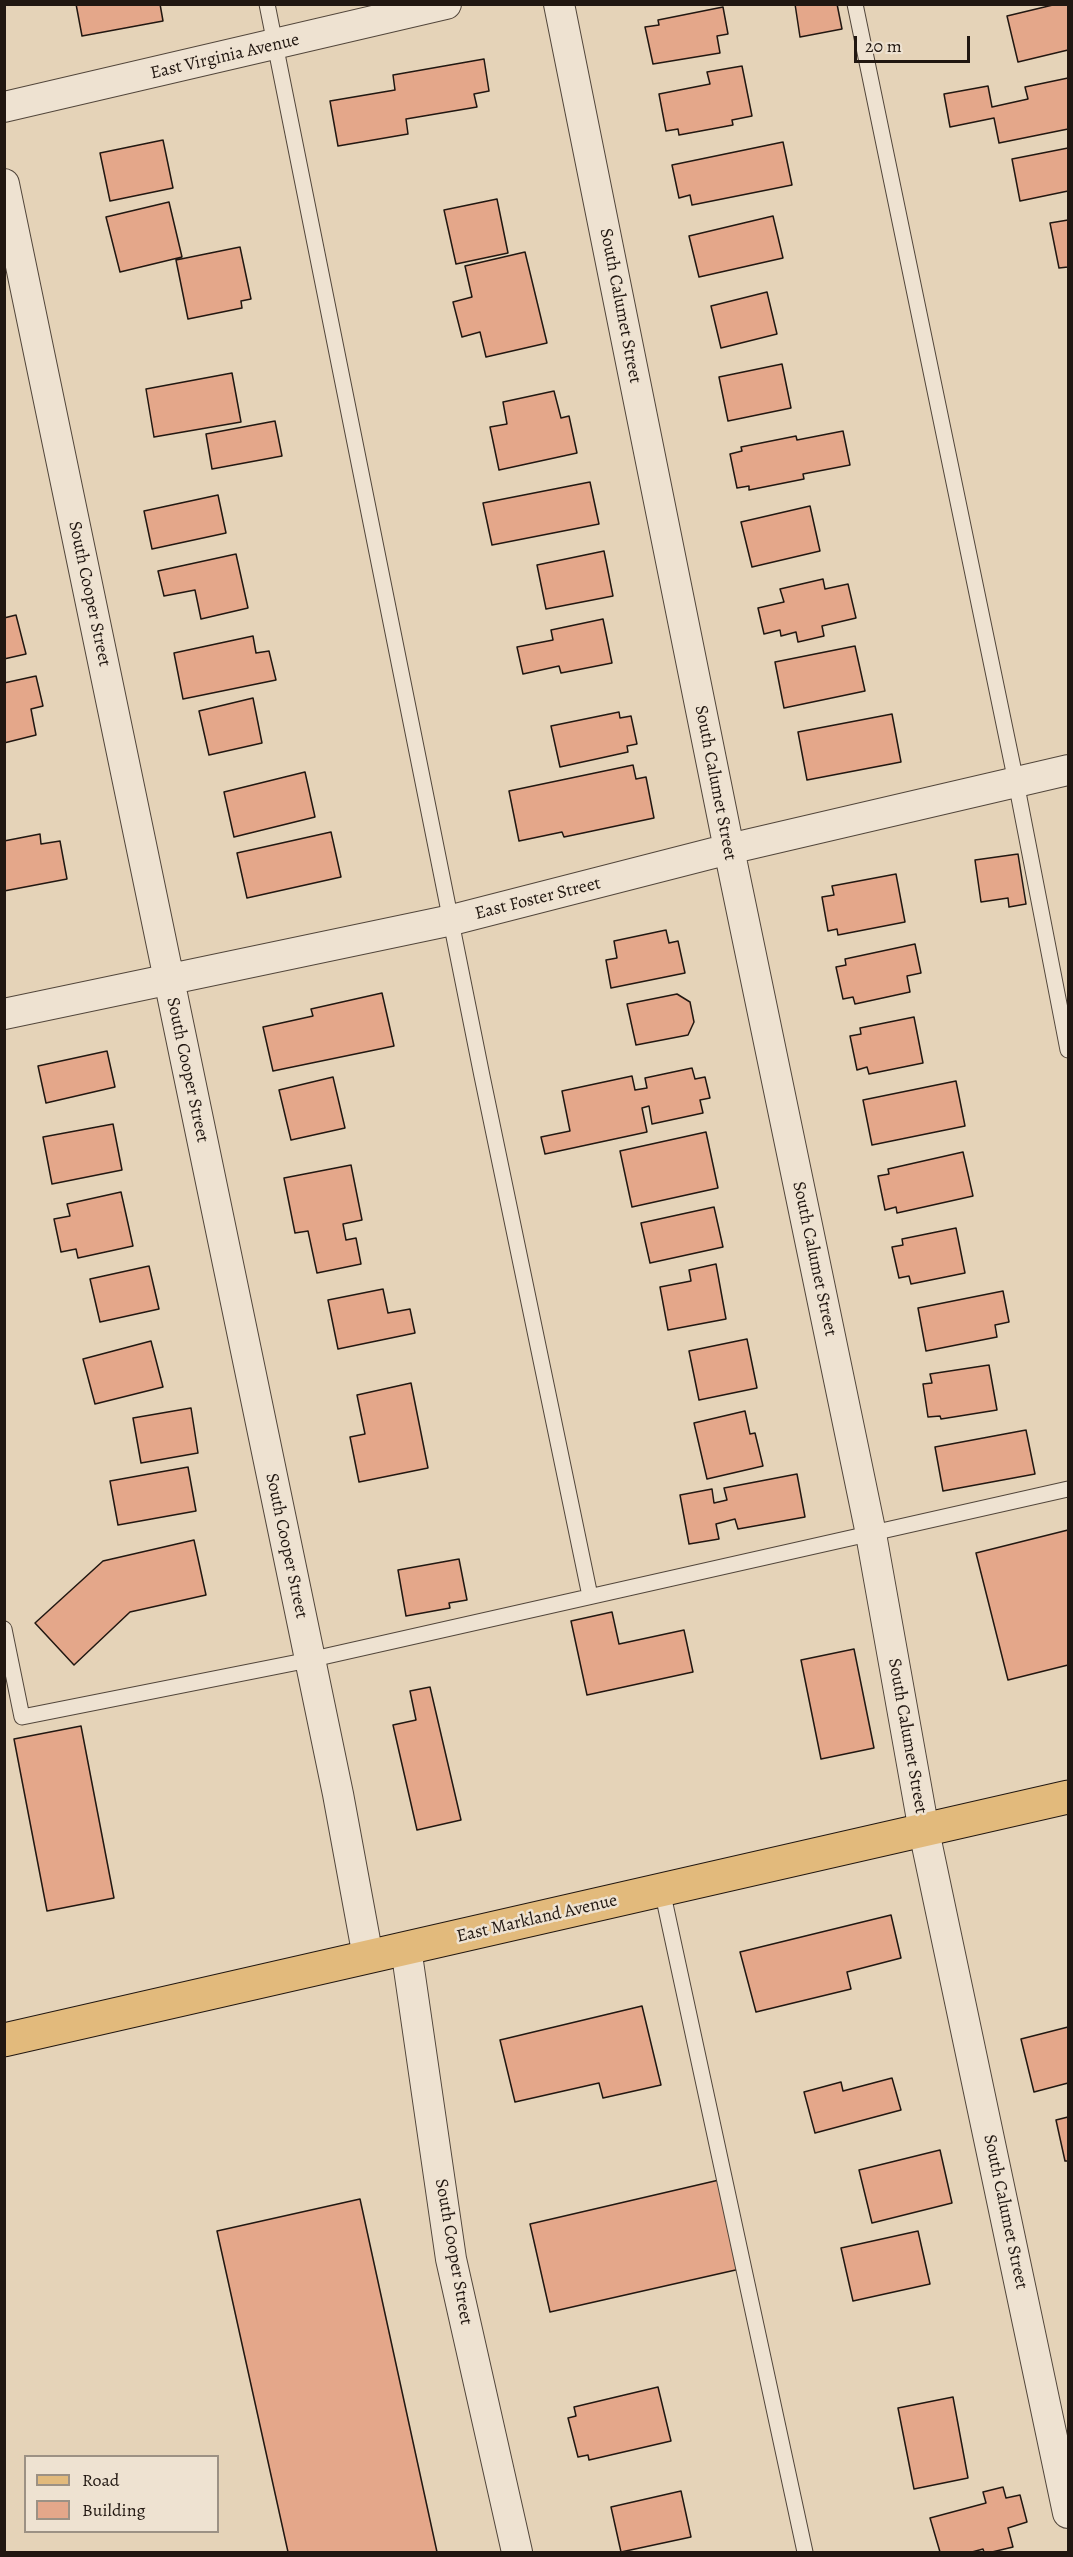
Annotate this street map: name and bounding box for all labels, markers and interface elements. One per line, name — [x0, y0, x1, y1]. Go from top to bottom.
scale bar — [857, 24, 972, 62]
street label: East Virginia Avenue — [148, 29, 302, 85]
text: 20 m — [865, 34, 902, 58]
street label: South Calumet Street — [594, 227, 646, 385]
street label: South Cooper Street — [63, 519, 115, 669]
street label: South Calumet Street — [689, 704, 741, 862]
street label: East Foster Street — [473, 873, 603, 925]
street label: South Cooper Street — [161, 995, 213, 1145]
street label: South Calumet Street — [787, 1180, 841, 1338]
street label: South Cooper Street — [260, 1471, 312, 1621]
street label: South Calumet Street — [883, 1657, 931, 1815]
street label: East Markland Avenue — [455, 1890, 619, 1948]
street label: South Calumet Street — [978, 2133, 1032, 2291]
street label: South Cooper Street — [430, 2177, 476, 2327]
legend — [24, 2455, 219, 2533]
text: Road — [82, 2468, 119, 2492]
text: Building — [82, 2498, 146, 2522]

